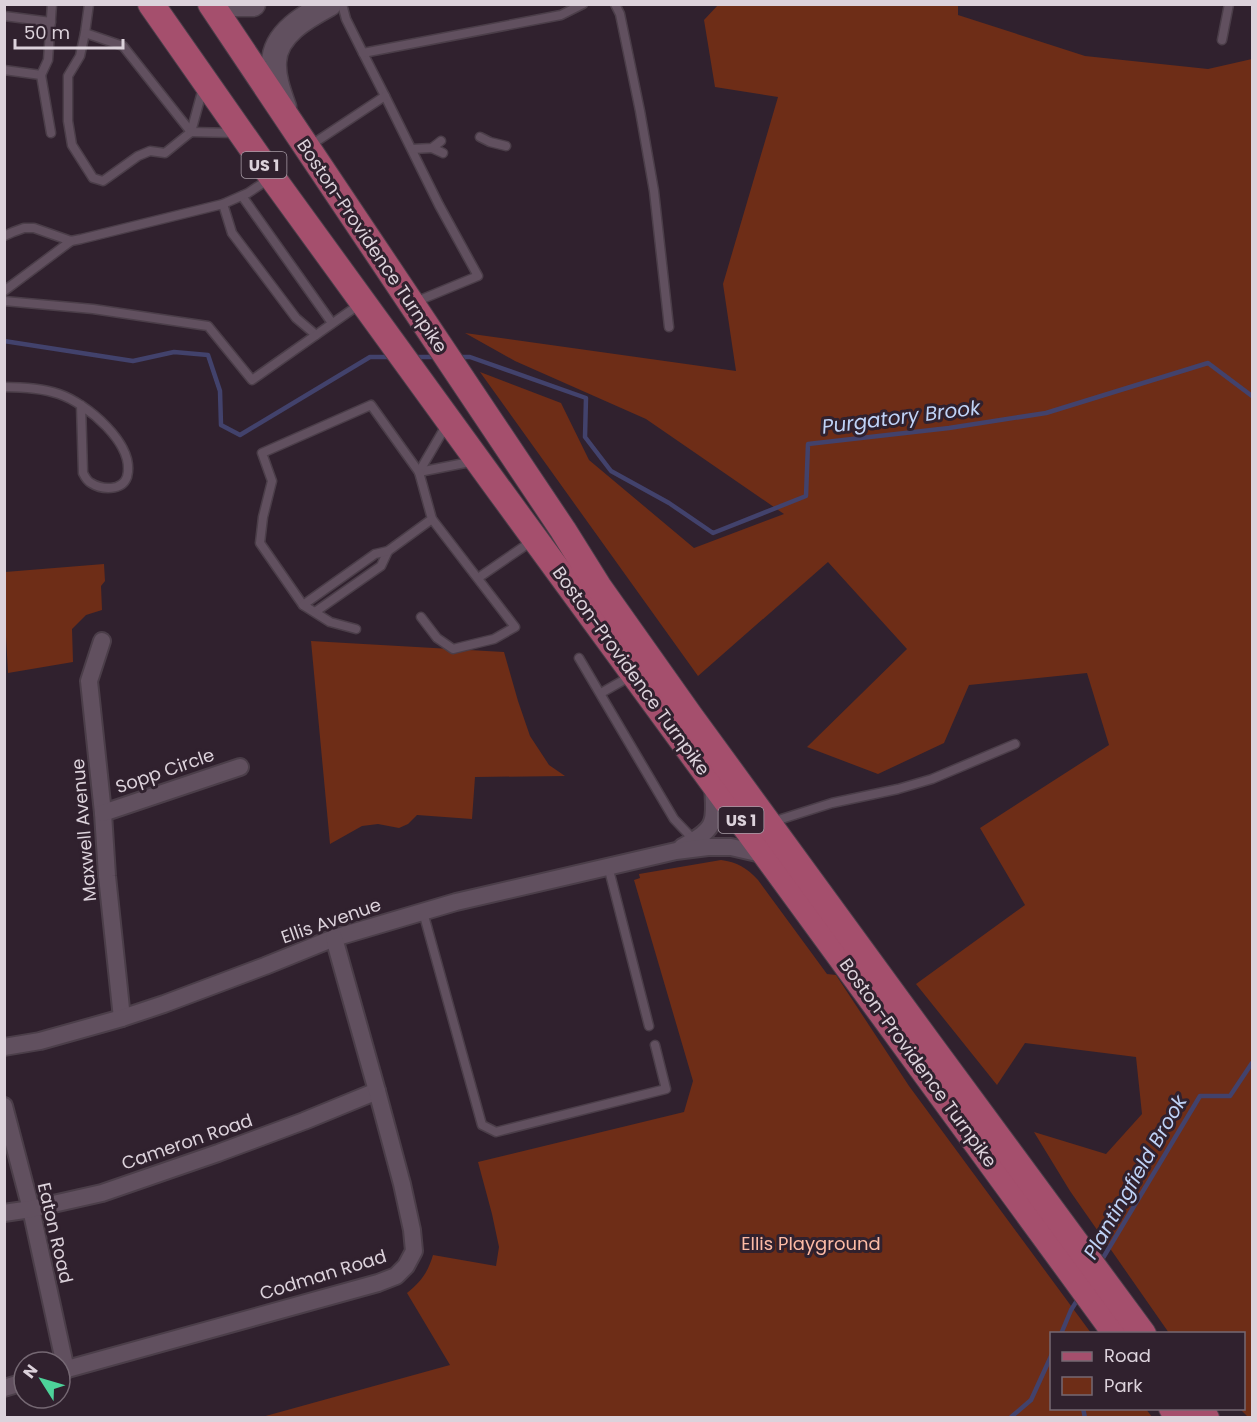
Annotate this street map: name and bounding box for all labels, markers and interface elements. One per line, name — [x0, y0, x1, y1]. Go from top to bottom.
scale bar — [15, 12, 123, 50]
text: 50 m — [24, 20, 70, 45]
street label: Boston-Providence Turnpike — [291, 134, 453, 358]
road number: US 1 — [242, 152, 286, 178]
water label: Purgatory Brook — [820, 393, 983, 441]
street label: Boston-Providence Turnpike — [547, 561, 716, 780]
street label: Sopp Circle — [112, 742, 217, 799]
street label: Maxwell Avenue — [65, 757, 102, 903]
road number: US 1 — [718, 807, 764, 833]
street label: Ellis Avenue — [277, 892, 384, 949]
street label: Boston-Providence Turnpike — [834, 953, 1003, 1172]
water label: Plantingfield Brook — [1077, 1088, 1194, 1264]
street label: Cameron Road — [118, 1107, 256, 1176]
street label: Eaton Road — [32, 1180, 79, 1286]
park label: Ellis Playground — [741, 1231, 881, 1256]
street label: Codman Road — [256, 1243, 389, 1306]
legend — [1050, 1332, 1245, 1410]
text: Road — [1104, 1343, 1151, 1368]
north arrow — [12, 1350, 72, 1410]
text: N — [18, 1360, 43, 1383]
text: Park — [1104, 1373, 1143, 1398]

